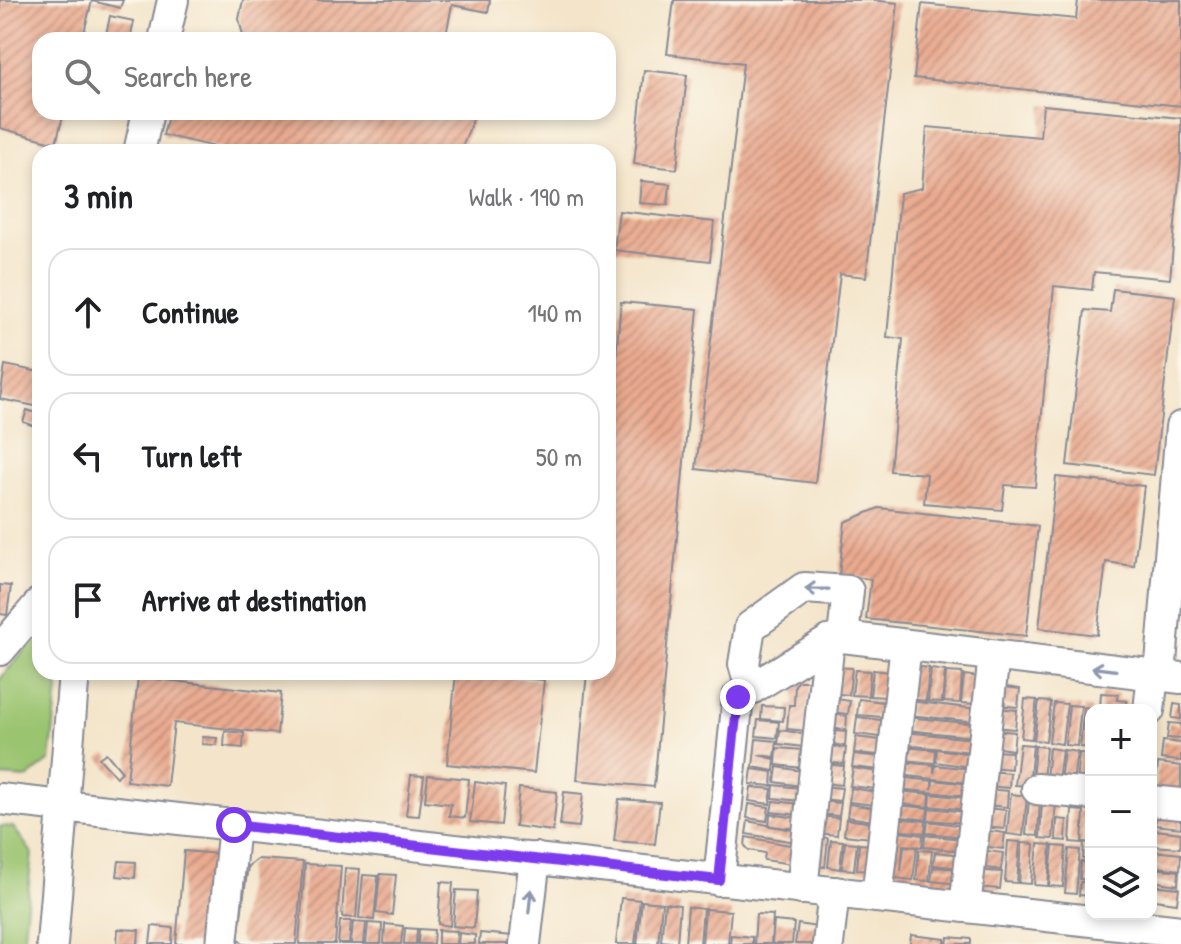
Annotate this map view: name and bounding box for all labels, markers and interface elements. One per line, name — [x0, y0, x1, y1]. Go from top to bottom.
search box — [32, 32, 616, 120]
icon: search — [60, 54, 104, 98]
text: Search here — [124, 56, 252, 96]
text: 3 min — [64, 173, 133, 219]
text: Walk · 190 m — [469, 179, 584, 214]
icon: ahead — [66, 290, 110, 334]
text: Continue — [142, 292, 239, 332]
text: 140 m — [528, 295, 582, 330]
icon: left — [66, 434, 110, 478]
text: Turn left — [142, 436, 241, 476]
text: 50 m — [536, 439, 582, 474]
icon: arrive — [66, 578, 110, 622]
text: Arrive at destination — [142, 580, 367, 620]
one-way arrow — [804, 581, 830, 597]
one-way arrow — [1091, 661, 1117, 676]
route end — [720, 679, 756, 715]
map controls — [1085, 704, 1157, 920]
button: + — [1085, 704, 1157, 776]
button: − — [1085, 776, 1157, 848]
route start — [216, 807, 252, 843]
button: layers — [1085, 848, 1157, 920]
one-way arrow — [523, 888, 538, 915]

